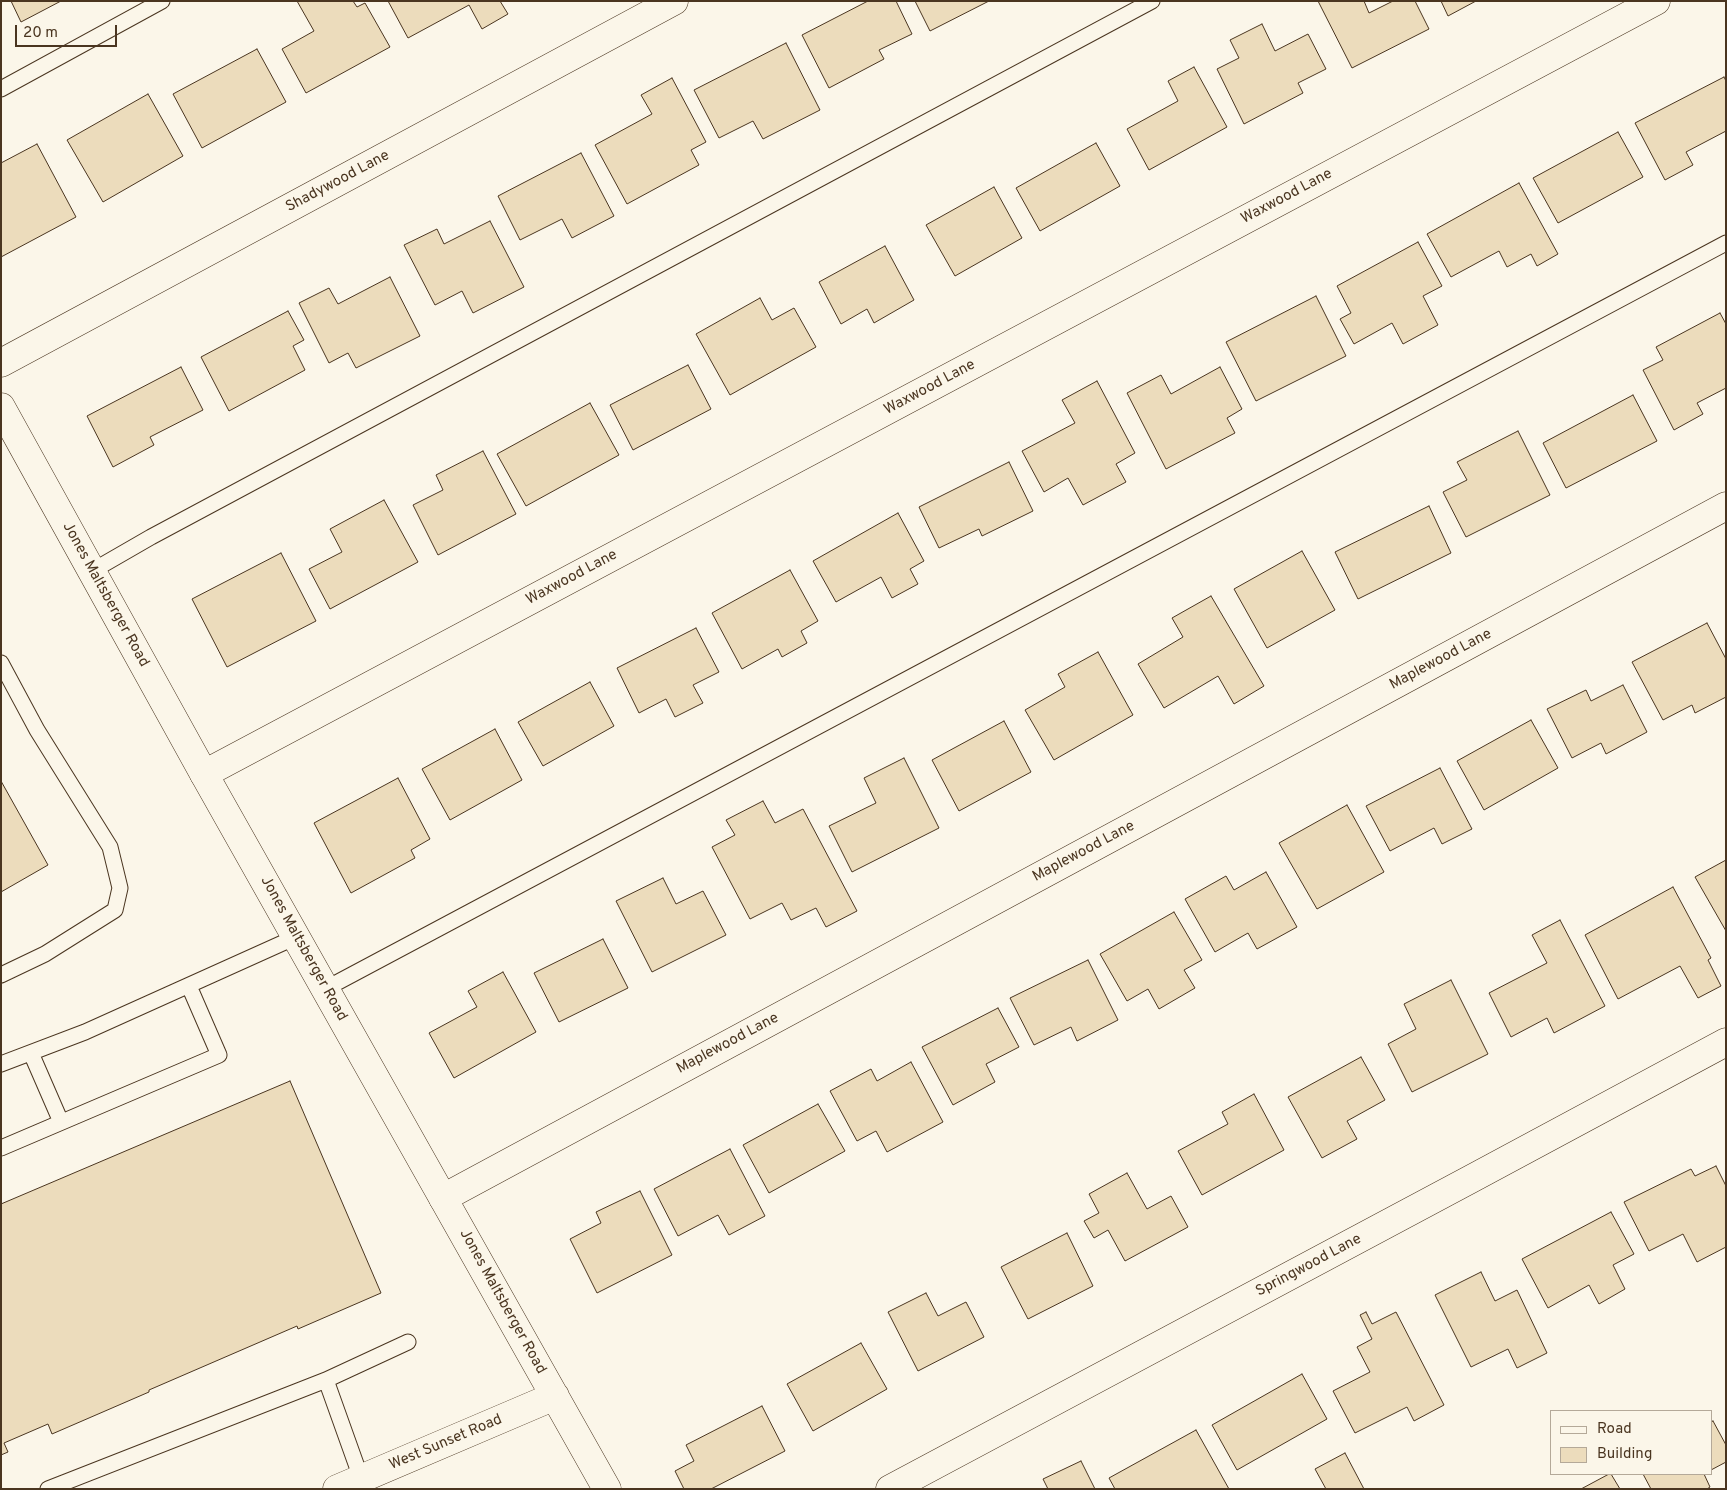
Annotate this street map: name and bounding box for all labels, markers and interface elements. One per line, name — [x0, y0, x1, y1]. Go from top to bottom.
scale bar — [18, 15, 120, 47]
text: 20 m — [23, 24, 58, 43]
street label: Shadywood Lane — [283, 147, 393, 217]
street label: Waxwood Lane — [1238, 165, 1336, 229]
street label: Waxwood Lane — [881, 356, 979, 420]
street label: Jones Maltsberger Road — [58, 520, 152, 670]
street label: Waxwood Lane — [523, 546, 621, 610]
street label: Maplewood Lane — [1387, 626, 1495, 694]
street label: Maplewood Lane — [1030, 818, 1138, 886]
street label: Jones Maltsberger Road — [256, 874, 350, 1024]
street label: Maplewood Lane — [674, 1010, 782, 1078]
street label: Jones Maltsberger Road — [455, 1227, 549, 1377]
street label: Springwood Lane — [1253, 1231, 1365, 1301]
legend — [1550, 1410, 1712, 1475]
street label: West Sunset Road — [387, 1411, 505, 1475]
text: Road — [1597, 1420, 1632, 1439]
text: Building — [1597, 1445, 1652, 1464]

